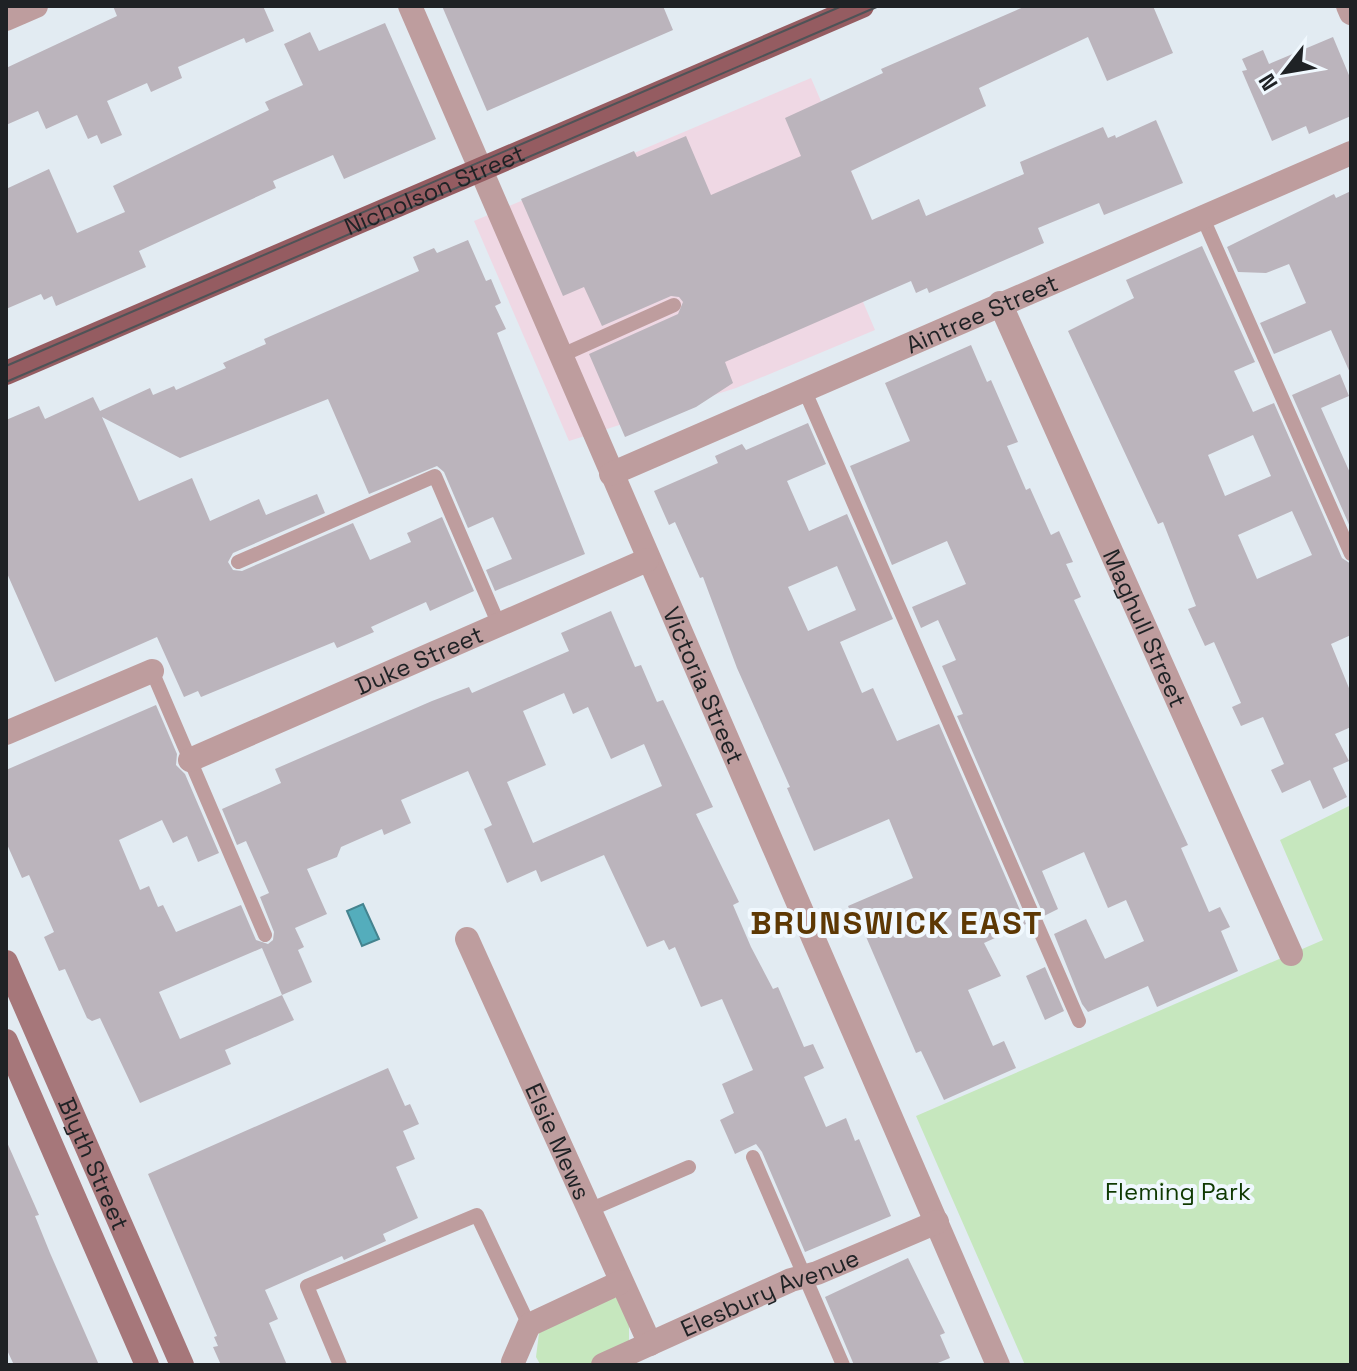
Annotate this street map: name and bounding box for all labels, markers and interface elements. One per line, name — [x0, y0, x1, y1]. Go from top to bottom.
north arrow — [1245, 32, 1325, 112]
text: N — [1252, 69, 1284, 96]
street label: Nicholson Street — [339, 137, 529, 242]
street label: Aintree Street — [901, 267, 1063, 360]
street label: Maghull Street — [1096, 544, 1194, 712]
street label: Victoria Street — [656, 602, 752, 769]
street label: Duke Street — [350, 618, 488, 701]
district label: BRUNSWICK EAST — [750, 903, 1044, 943]
street label: Elsie Mews — [519, 1078, 598, 1205]
street label: Blyth Street — [51, 1092, 137, 1235]
park label: Fleming Park — [1105, 1176, 1251, 1207]
street label: Elesbury Avenue — [675, 1241, 864, 1343]

